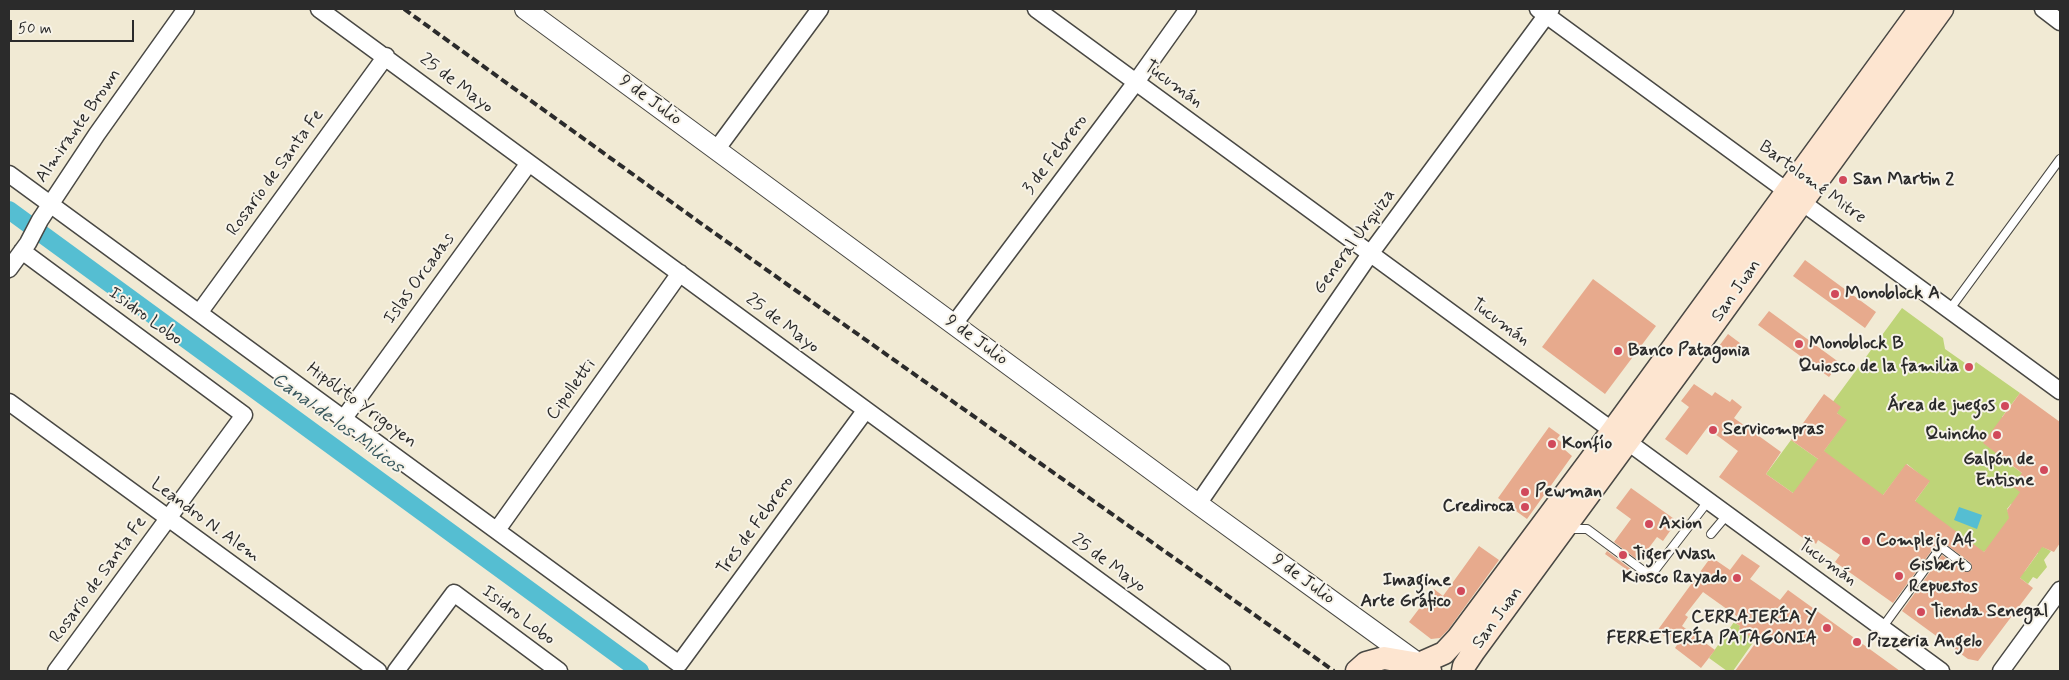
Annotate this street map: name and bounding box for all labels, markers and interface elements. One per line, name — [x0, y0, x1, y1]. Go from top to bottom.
scale bar — [12, 10, 136, 42]
text: 50 m — [18, 19, 52, 39]
street label: 25 de Mayo — [415, 49, 497, 119]
street label: Tucumán — [1139, 56, 1207, 114]
street label: Almirante Brown — [32, 65, 126, 187]
street label: 9 de Julio — [614, 71, 686, 131]
street label: Rosario de Santa Fe — [223, 105, 329, 241]
street label: 3 de Febrero — [1019, 111, 1093, 199]
street label: Bartolomé Mitre — [1754, 137, 1870, 229]
place label: San Martin 2 — [1853, 169, 1954, 191]
marker: San Martin 2 — [1837, 174, 1849, 186]
street label: General Urquiza — [1309, 185, 1401, 299]
street label: Islas Orcadas — [380, 229, 460, 329]
street label: San Juan — [1708, 255, 1766, 327]
street label: Isidro Lobo — [104, 283, 186, 351]
place label: Monoblock A — [1845, 283, 1940, 305]
marker: Monoblock A — [1829, 288, 1841, 300]
street label: 25 de Mayo — [741, 289, 823, 359]
street label: Tucumán — [1466, 294, 1534, 352]
street label: 9 de Julio — [940, 311, 1012, 371]
place label: Monoblock B — [1809, 333, 1904, 355]
marker: Monoblock B — [1793, 338, 1805, 350]
place label: Banco Patagonia — [1628, 340, 1750, 362]
marker: Banco Patagonia — [1612, 345, 1624, 357]
street label: Cipolletti — [543, 355, 601, 425]
place label: Quiosco de la familia — [1798, 356, 1959, 378]
street label: Hipólito Yrigoyen — [302, 359, 420, 453]
marker: Quiosco de la familia — [1963, 361, 1975, 373]
water label: Canal de los Milicos — [267, 369, 407, 479]
place label: Área de juegos — [1888, 395, 1995, 417]
marker: Área de juegos — [1999, 400, 2011, 412]
place label: Servicompras — [1723, 419, 1824, 441]
marker: Servicompras — [1707, 424, 1719, 436]
place label: Quincho — [1925, 424, 1987, 446]
marker: Quincho — [1991, 429, 2003, 441]
place label: Konfío — [1562, 433, 1612, 455]
marker: Konfío — [1546, 438, 1558, 450]
place label: Galpón de Entisne — [1963, 449, 2034, 492]
marker: Galpón de Entisne — [2038, 464, 2050, 476]
street label: Tres de Febrero — [713, 472, 799, 580]
street label: Leandro N. Alem — [146, 474, 264, 568]
place label: Pewman — [1535, 481, 1602, 503]
marker: Pewman — [1519, 486, 1531, 498]
place label: Crediroca — [1443, 496, 1515, 518]
marker: Crediroca — [1519, 501, 1531, 513]
street label: Rosario de Santa Fe — [46, 512, 152, 648]
place label: Axion — [1659, 513, 1702, 535]
marker: Axion — [1643, 518, 1655, 530]
street label: 25 de Mayo — [1067, 530, 1149, 598]
place label: Complejo A4 — [1876, 530, 1975, 552]
street label: Tucumán — [1793, 534, 1861, 592]
marker: Complejo A4 — [1860, 535, 1872, 547]
place label: Tiger Wash — [1633, 544, 1716, 566]
marker: Tiger Wash — [1617, 549, 1629, 561]
street label: 9 de Julio — [1267, 550, 1339, 610]
place label: Gisbert Repuestos — [1909, 555, 1978, 598]
place label: Kiosco Rayado — [1622, 567, 1727, 589]
place label: Imagine Arte Gráfico — [1361, 570, 1451, 612]
marker: Gisbert Repuestos — [1893, 570, 1905, 582]
marker: Kiosco Rayado — [1731, 572, 1743, 584]
street label: Isidro Lobo — [477, 581, 559, 651]
street label: San Juan — [1468, 583, 1528, 653]
marker: Imagine Arte Gráfico — [1455, 585, 1467, 597]
place label: Tienda Senegal — [1931, 601, 2048, 623]
marker: Tienda Senegal — [1915, 606, 1927, 618]
place label: CERRAJERÍA Y FERRETERÍA PATAGONIA — [1606, 607, 1817, 650]
marker: CERRAJERÍA Y FERRETERÍA PATAGONIA — [1821, 622, 1833, 634]
place label: Pizzeria Angelo — [1867, 631, 1982, 653]
marker: Pizzeria Angelo — [1851, 636, 1863, 648]

